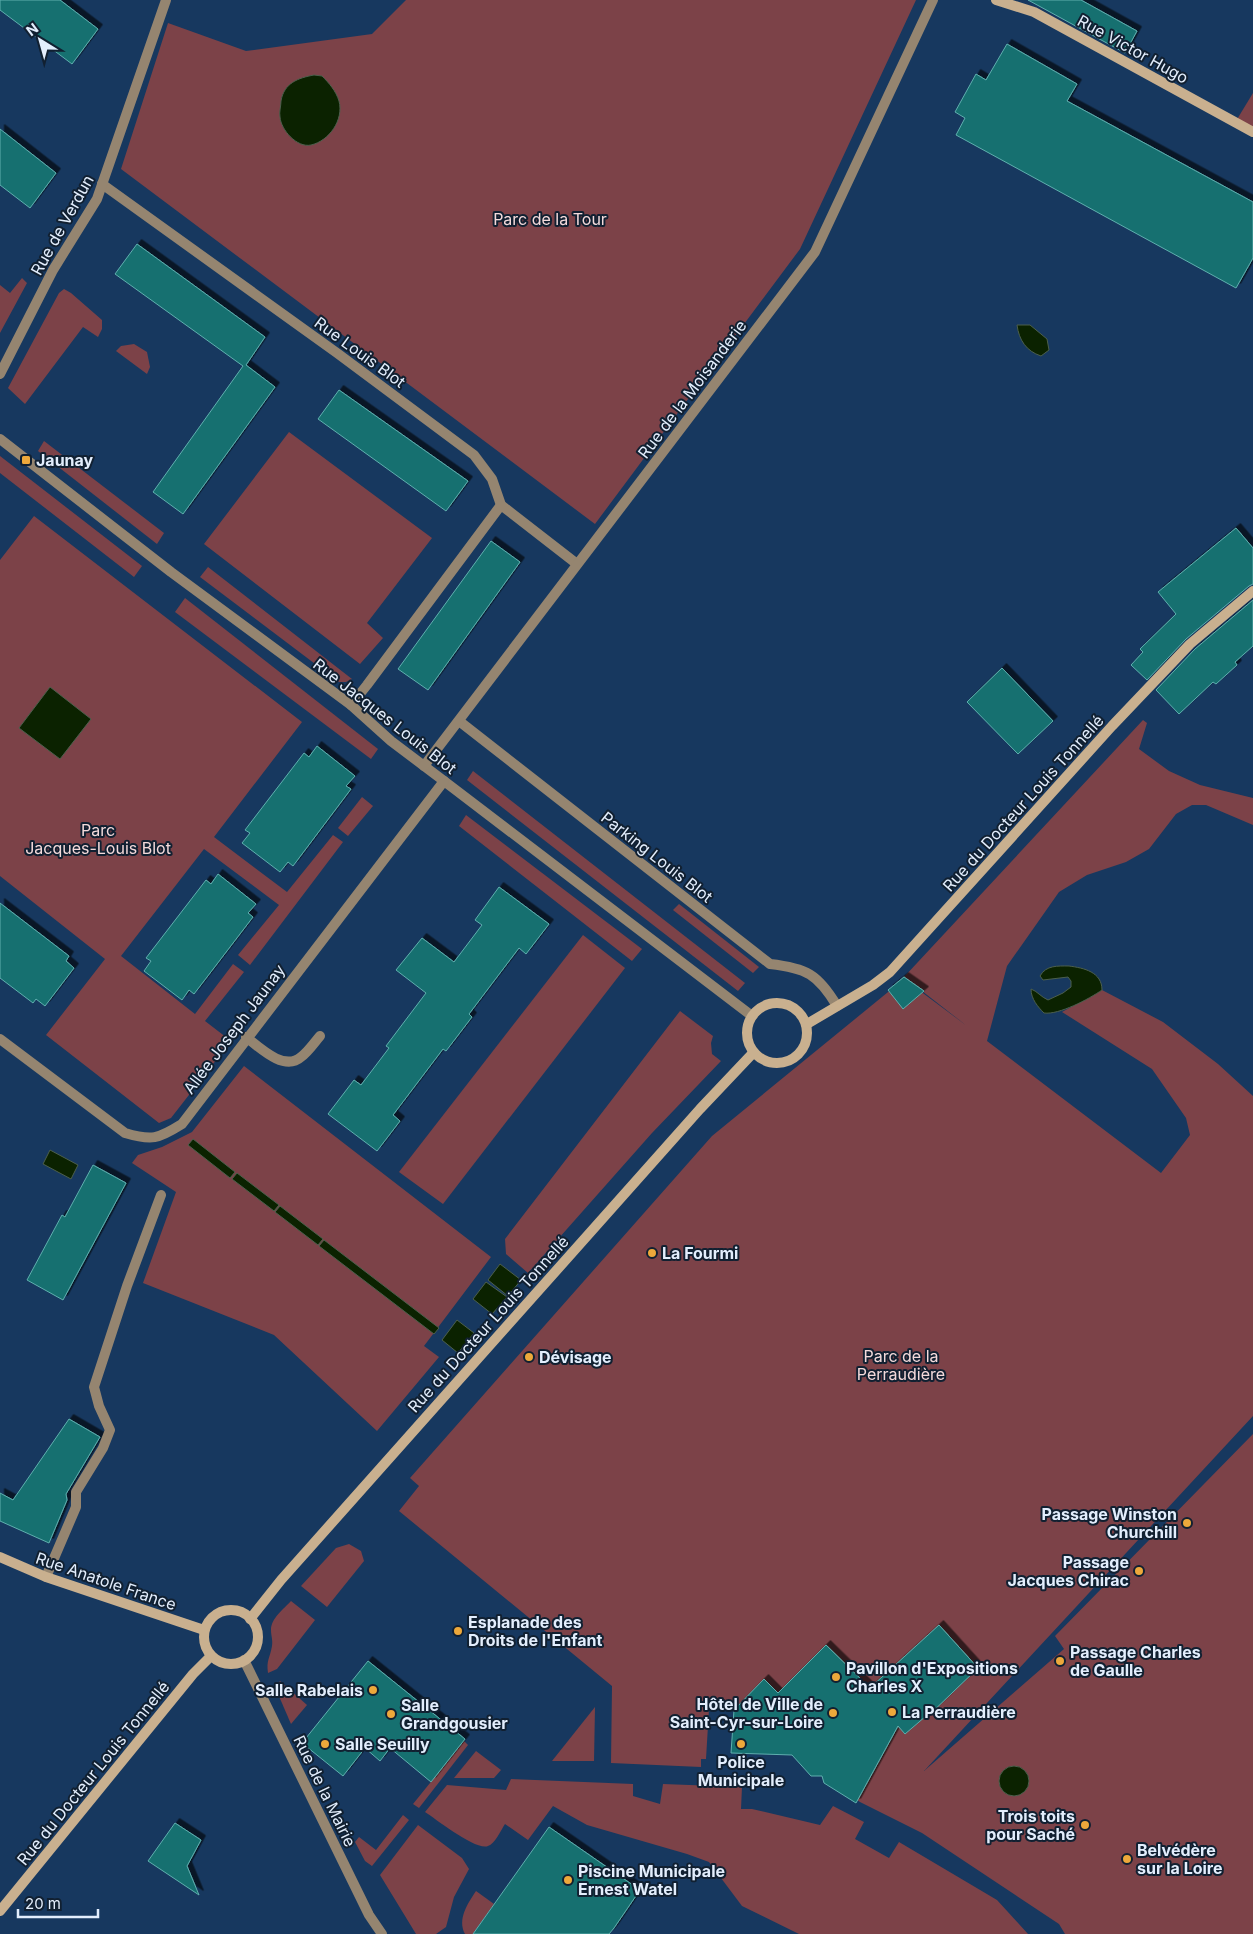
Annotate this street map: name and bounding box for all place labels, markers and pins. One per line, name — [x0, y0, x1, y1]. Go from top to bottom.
place label: Jaunay — [36, 450, 94, 470]
marker: Jaunay — [20, 454, 32, 466]
place label: La Fourmi — [662, 1243, 738, 1263]
marker: La Fourmi — [646, 1247, 658, 1259]
place label: Dévisage — [539, 1347, 612, 1367]
marker: Dévisage — [523, 1351, 535, 1363]
place label: Passage Winston Churchill — [1042, 1504, 1177, 1542]
marker: Passage Winston Churchill — [1181, 1517, 1193, 1529]
place label: Passage Jacques Chirac — [1007, 1552, 1129, 1590]
marker: Passage Jacques Chirac — [1133, 1565, 1145, 1577]
place label: Esplanade des Droits de l'Enfant — [468, 1612, 602, 1650]
marker: Esplanade des Droits de l'Enfant — [452, 1625, 464, 1637]
place label: Passage Charles de Gaulle — [1070, 1642, 1201, 1680]
marker: Passage Charles de Gaulle — [1054, 1655, 1066, 1667]
place label: Pavillon d'Expositions Charles X — [846, 1658, 1018, 1696]
marker: Pavillon d'Expositions Charles X — [830, 1671, 842, 1683]
place label: Salle Rabelais — [255, 1680, 363, 1700]
marker: Salle Rabelais — [367, 1684, 379, 1696]
place label: Hôtel de Ville de Saint-Cyr-sur-Loire — [670, 1694, 823, 1732]
place label: Salle Grandgousier — [401, 1695, 508, 1733]
place label: La Perraudière — [902, 1702, 1016, 1722]
marker: La Perraudière — [886, 1706, 898, 1718]
marker: Hôtel de Ville de Saint-Cyr-sur-Loire — [827, 1707, 839, 1719]
marker: Salle Grandgousier — [385, 1708, 397, 1720]
place label: Salle Seuilly — [335, 1734, 430, 1754]
marker: Salle Seuilly — [319, 1738, 331, 1750]
marker: Police Municipale — [735, 1738, 747, 1750]
place label: Police Municipale — [698, 1752, 784, 1790]
place label: Trois toits pour Saché — [986, 1806, 1075, 1844]
marker: Trois toits pour Saché — [1079, 1819, 1091, 1831]
place label: Belvédère sur la Loire — [1137, 1840, 1223, 1878]
marker: Belvédère sur la Loire — [1121, 1853, 1133, 1865]
place label: Piscine Municipale Ernest Watel — [578, 1861, 725, 1899]
marker: Piscine Municipale Ernest Watel — [562, 1874, 574, 1886]

